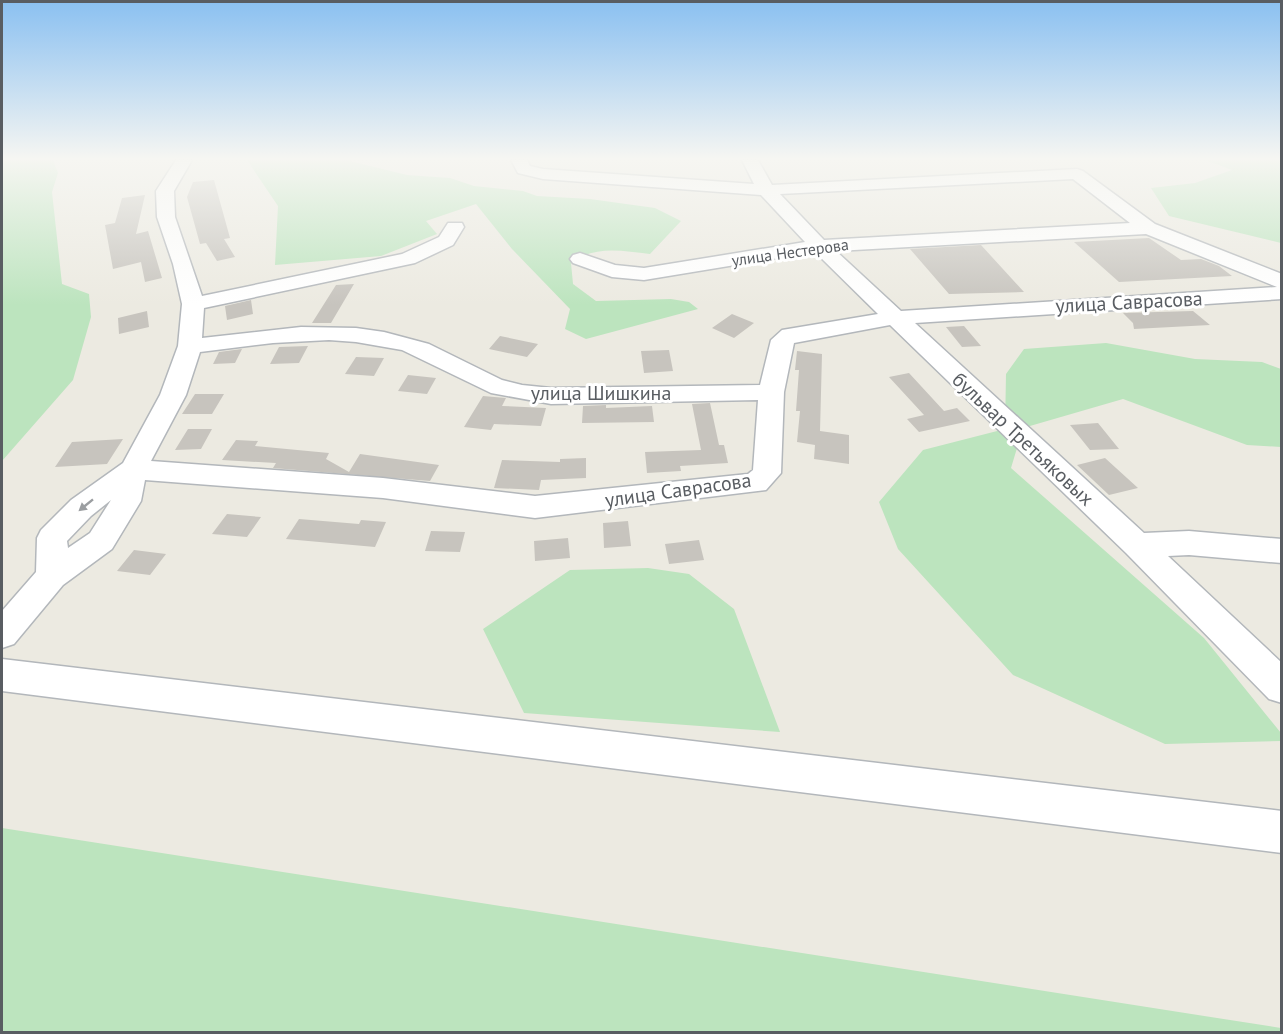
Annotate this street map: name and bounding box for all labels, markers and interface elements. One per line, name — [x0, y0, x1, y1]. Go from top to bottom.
street label: улица Нестерова — [730, 234, 850, 270]
street label: улица Саврасова — [1055, 285, 1203, 319]
street label: бульвар Третьяковых — [947, 367, 1099, 511]
street label: улица Шишкина — [531, 380, 671, 406]
street label: улица Саврасова — [603, 467, 753, 513]
one-way arrow — [79, 498, 94, 510]

